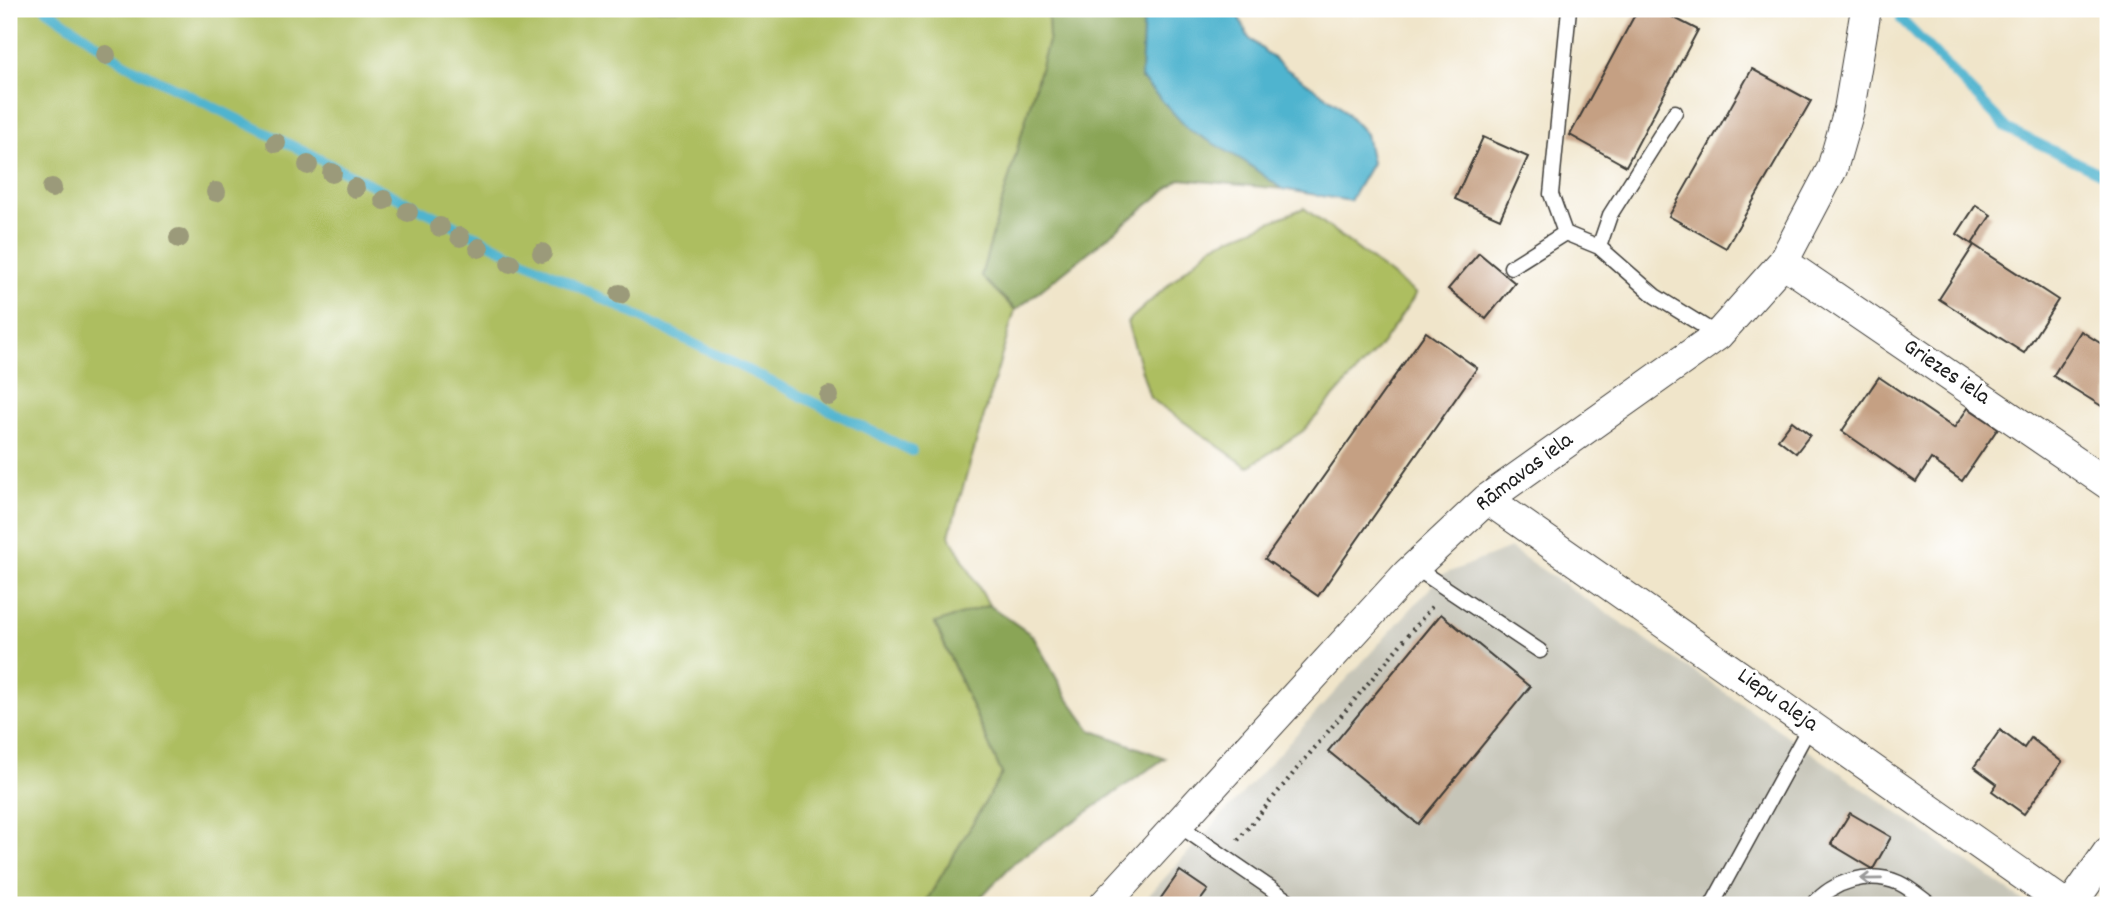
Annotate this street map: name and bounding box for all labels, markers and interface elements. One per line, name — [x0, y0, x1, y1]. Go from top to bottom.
street label: Griezes iela — [1896, 332, 1997, 415]
street label: Rāmavas iela — [1469, 424, 1582, 521]
street label: Liepu aleja — [1730, 661, 1825, 742]
one-way arrow — [1860, 872, 1883, 886]

